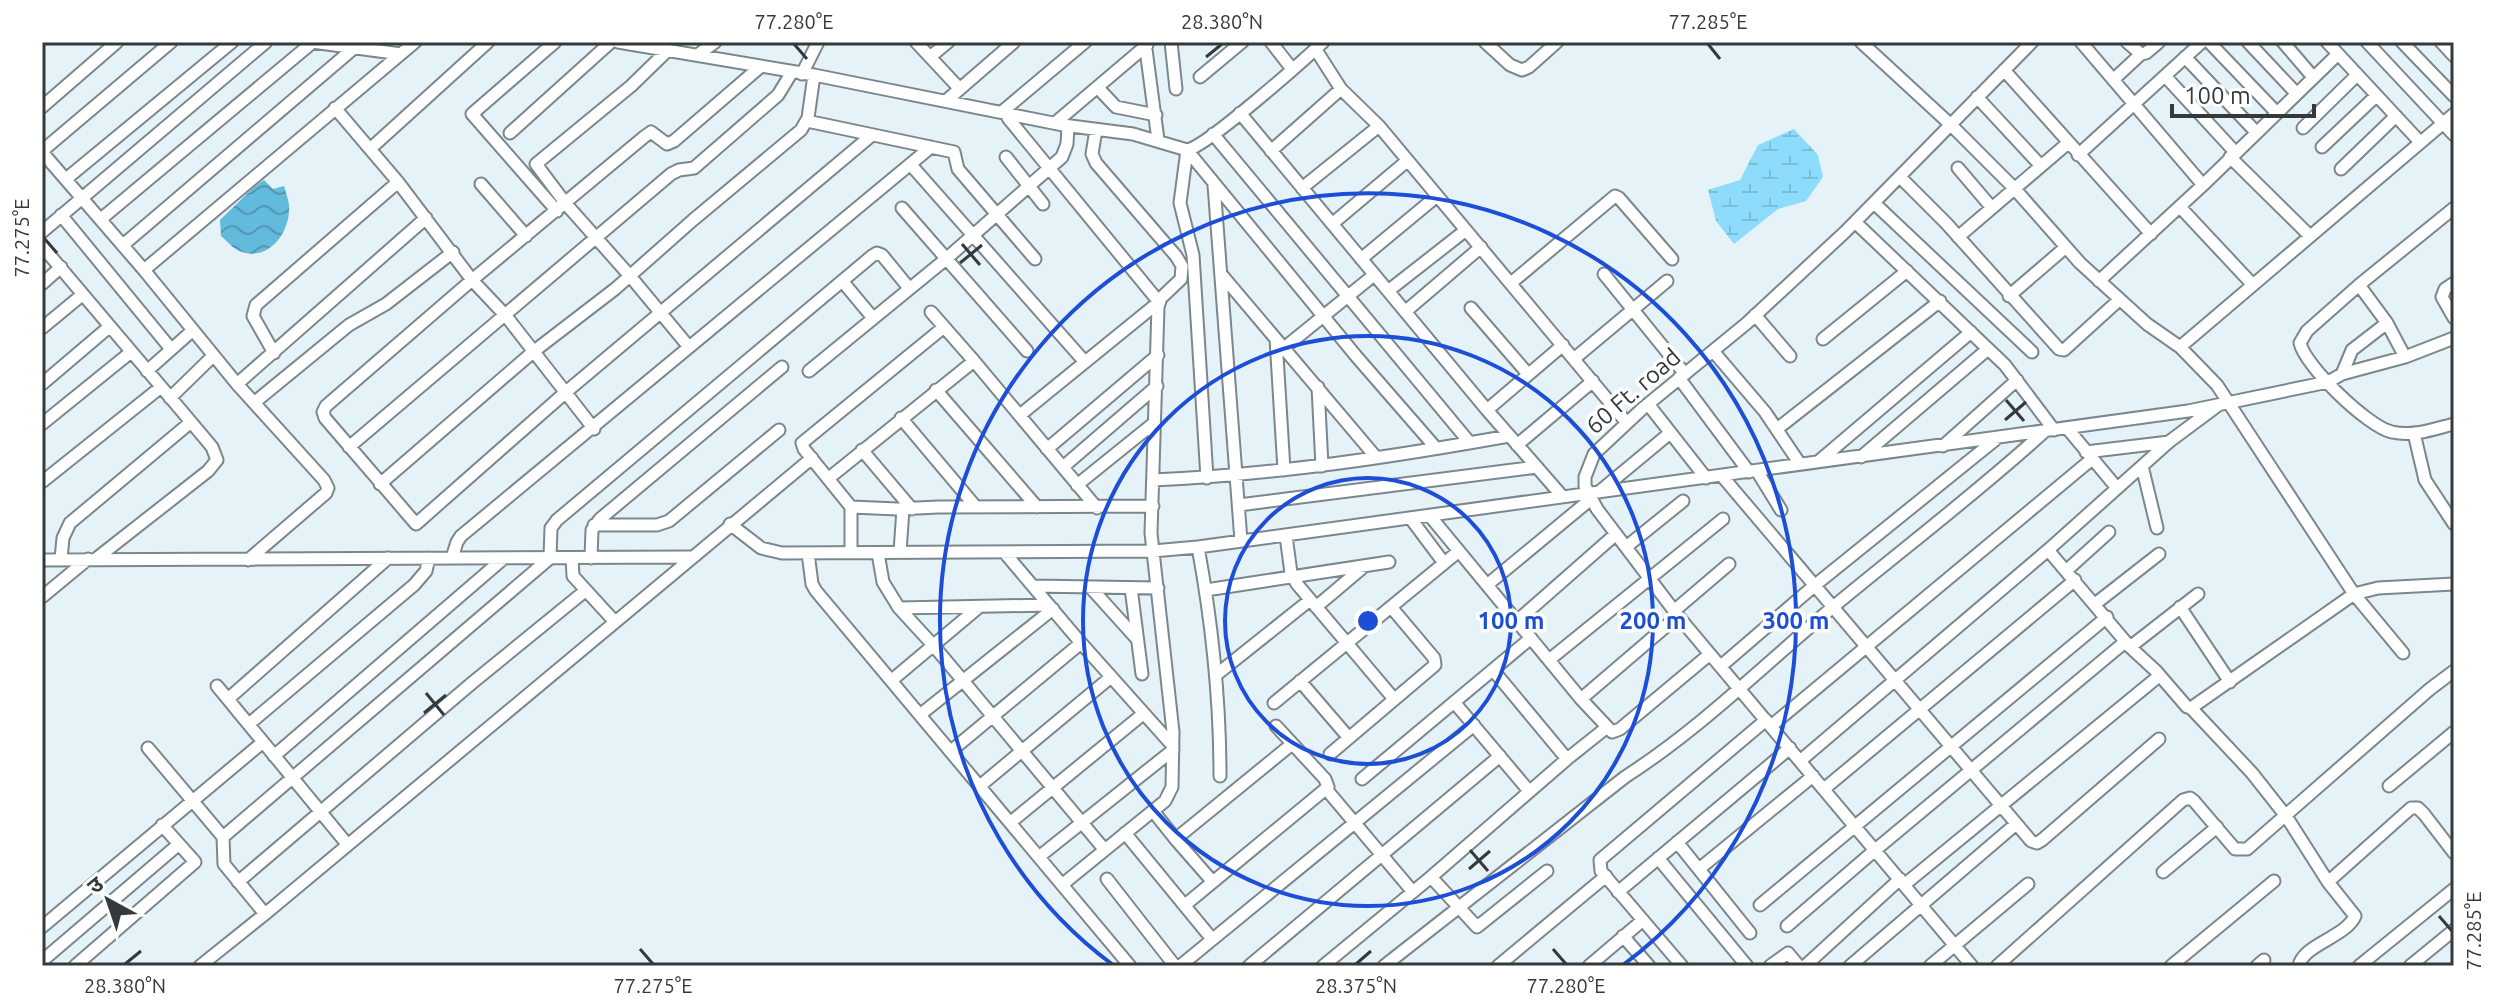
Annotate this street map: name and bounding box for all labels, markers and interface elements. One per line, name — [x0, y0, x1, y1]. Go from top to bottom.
text: 77.280°E — [755, 10, 834, 33]
text: 28.380°N — [1181, 10, 1263, 33]
text: 77.285°E — [1669, 10, 1748, 33]
scale bar — [2172, 68, 2314, 118]
text: 100 m — [2184, 82, 2251, 109]
text: 77.275°E — [10, 199, 33, 278]
street label: 60 Ft. road — [1580, 343, 1686, 439]
centre of rings — [1354, 607, 1382, 635]
text: 100 m — [1478, 607, 1544, 634]
text: 200 m — [1620, 607, 1686, 634]
text: 300 m — [1763, 607, 1829, 634]
north arrow — [68, 860, 148, 940]
text: उ — [82, 870, 109, 898]
text: 77.285°E — [2462, 892, 2485, 971]
text: 28.380°N — [84, 974, 166, 997]
text: 77.275°E — [614, 974, 693, 997]
text: 28.375°N — [1315, 974, 1397, 997]
text: 77.280°E — [1527, 974, 1606, 997]

